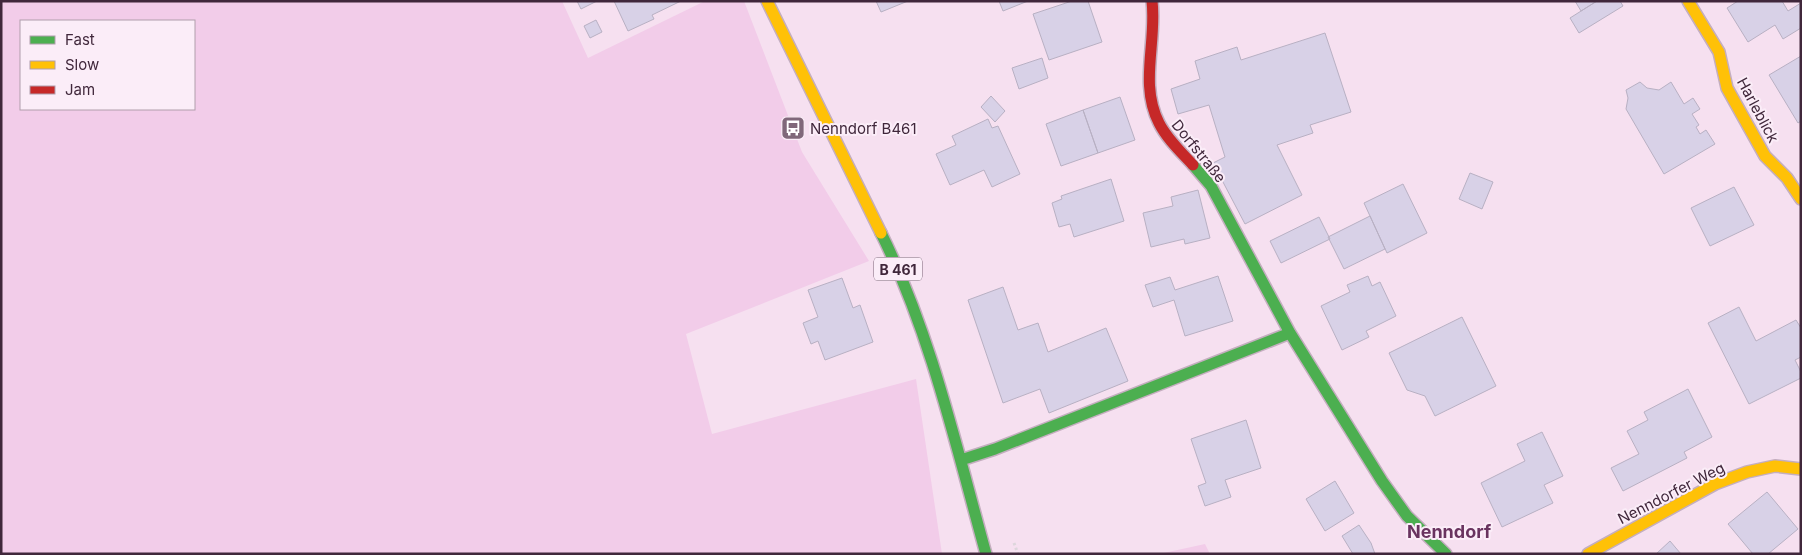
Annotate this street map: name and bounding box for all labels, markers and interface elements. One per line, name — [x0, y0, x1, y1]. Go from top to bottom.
legend — [20, 20, 195, 110]
text: Fast — [65, 30, 95, 49]
text: Slow — [65, 55, 99, 74]
street label: Harleblick — [1733, 74, 1783, 147]
text: Jam — [65, 80, 95, 99]
bus stop icon: Nenndorf B461 — [780, 115, 806, 141]
street label: Dorfstraße — [1168, 116, 1230, 186]
place label: Nenndorf B461 — [810, 119, 917, 138]
road number: B 461 — [874, 258, 922, 280]
street label: Nenndorfer Weg — [1614, 458, 1728, 528]
district label: Nenndorf — [1407, 521, 1491, 542]

